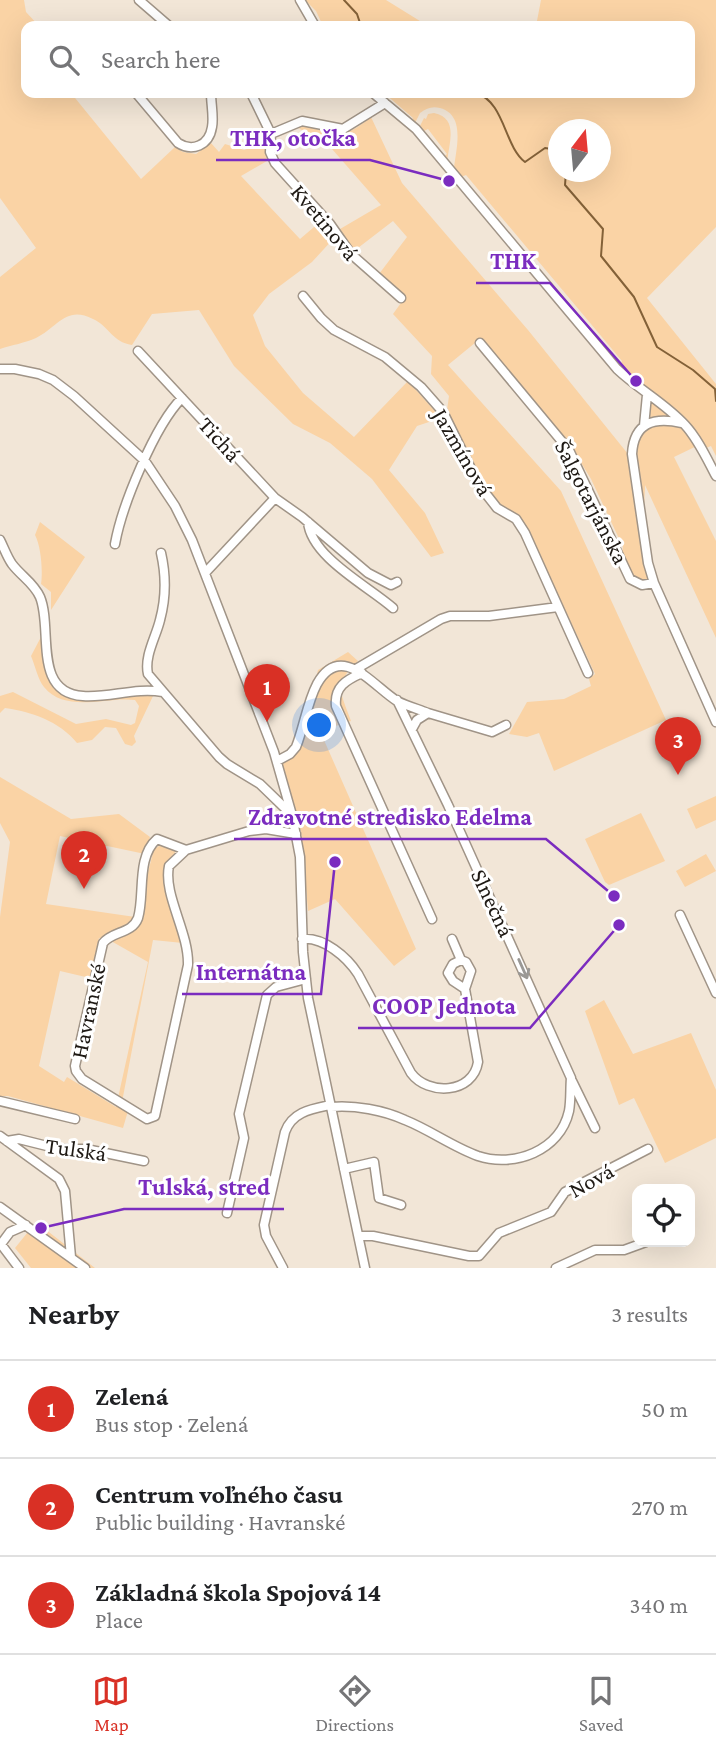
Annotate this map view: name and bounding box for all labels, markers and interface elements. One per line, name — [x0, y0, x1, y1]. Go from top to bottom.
search box — [21, 21, 695, 98]
icon: search — [45, 41, 83, 79]
text: Search here — [101, 45, 220, 74]
callout: THK, otočka — [216, 115, 370, 160]
north arrow — [548, 119, 611, 182]
text: THK, otočka — [230, 124, 356, 152]
street label: Kvetinová — [286, 179, 365, 266]
callout: THK — [476, 238, 550, 283]
text: THK — [490, 247, 537, 274]
street label: Jazmínová — [427, 402, 499, 501]
street label: Tichá — [193, 411, 247, 467]
street label: Šalgotarjánska — [550, 436, 634, 569]
pin: 1 — [244, 664, 290, 722]
your location — [302, 708, 336, 742]
pin: 3 — [655, 717, 701, 775]
callout: Zdravotné stredisko Edelma — [234, 794, 546, 839]
text: Zdravotné stredisko Edelma — [248, 803, 532, 830]
pin: 2 — [61, 831, 107, 889]
street label: Slnečná — [466, 865, 520, 941]
callout: Internátna — [182, 949, 321, 994]
one-way arrow — [517, 957, 530, 979]
text: Internátna — [196, 958, 307, 985]
street label: Havranské — [65, 961, 111, 1061]
callout: COOP Jednota — [358, 983, 530, 1028]
text: COOP Jednota — [372, 992, 516, 1019]
street label: Tulská — [44, 1132, 108, 1166]
street label: Nová — [564, 1157, 618, 1203]
callout: Tulská, stred — [124, 1164, 284, 1209]
text: Tulská, stred — [138, 1173, 270, 1201]
map controls — [632, 1184, 695, 1247]
button: locate — [632, 1184, 695, 1247]
text: Nearby — [28, 1297, 119, 1330]
text: 3 results — [611, 1301, 688, 1327]
text: Zelená — [95, 1382, 168, 1411]
text: 1 — [47, 1396, 55, 1422]
text: 50 m — [641, 1396, 688, 1422]
text: Bus stop · Zelená — [95, 1411, 248, 1437]
text: Centrum voľného času — [95, 1480, 343, 1509]
text: 2 — [45, 1494, 57, 1520]
text: 270 m — [631, 1494, 688, 1520]
text: Public building · Havranské — [95, 1509, 345, 1535]
text: Základná škola Spojová 14 — [95, 1578, 381, 1607]
text: 3 — [45, 1592, 57, 1618]
text: 340 m — [630, 1592, 688, 1618]
text: Place — [95, 1607, 143, 1633]
tab: Map — [92, 1672, 130, 1735]
tab: Directions — [315, 1672, 394, 1735]
tab: Saved — [579, 1672, 624, 1735]

